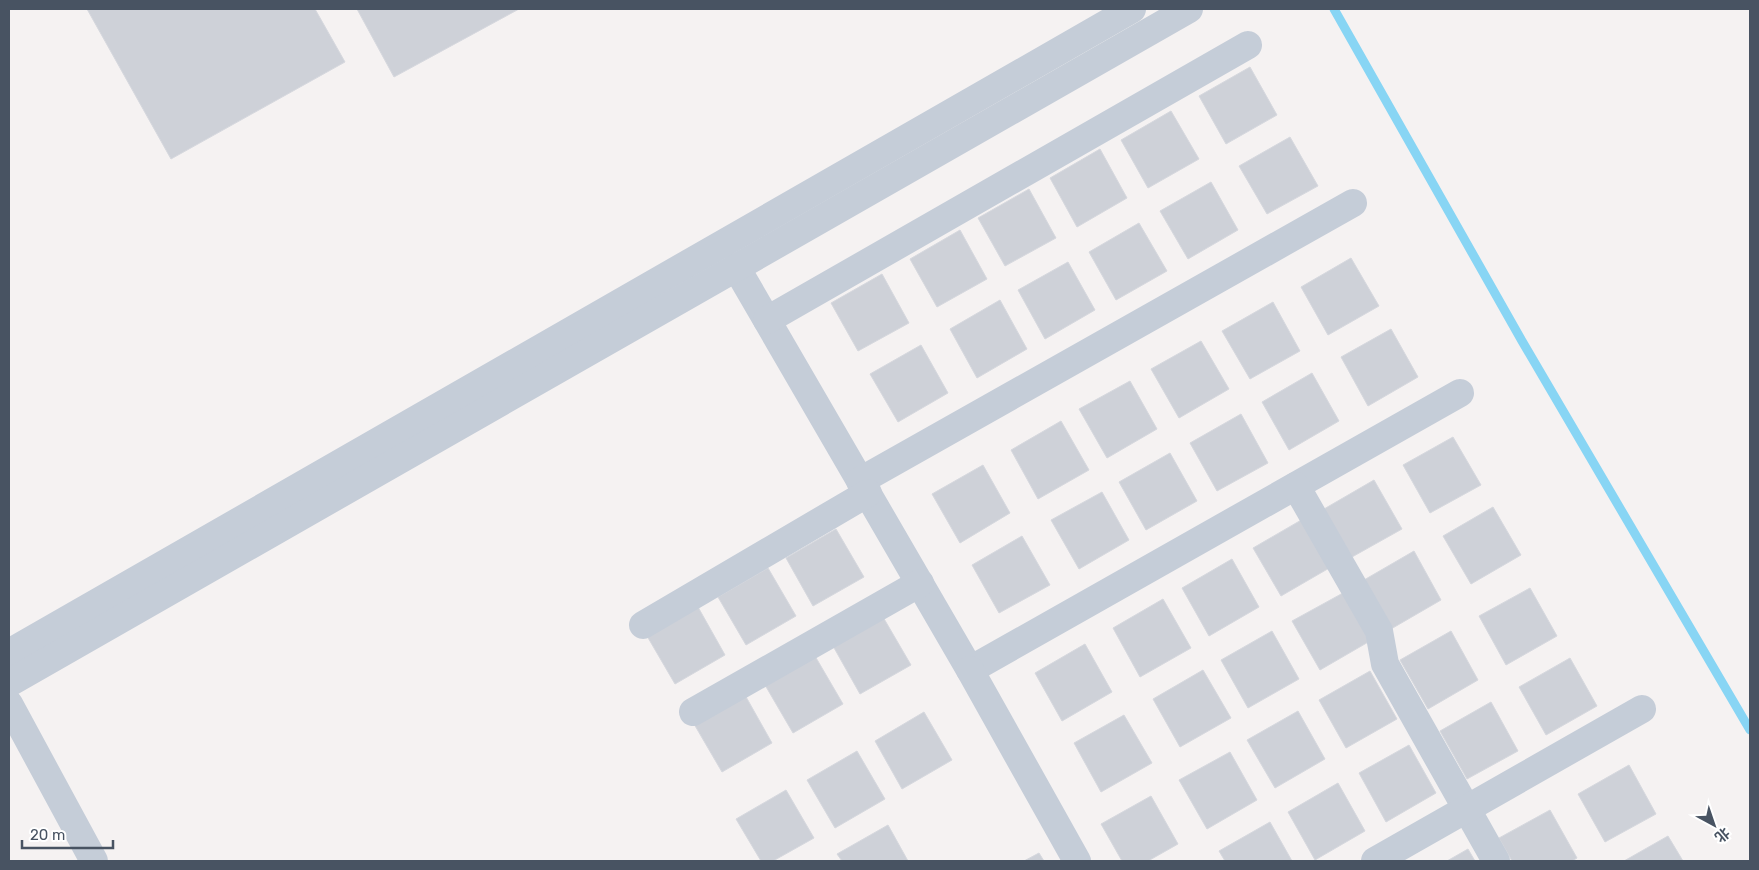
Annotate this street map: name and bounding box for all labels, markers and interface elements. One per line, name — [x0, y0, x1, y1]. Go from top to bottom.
north arrow — [1689, 800, 1739, 850]
scale bar — [22, 818, 114, 850]
text: 北 — [1711, 824, 1733, 846]
text: 20 m — [30, 826, 65, 844]

